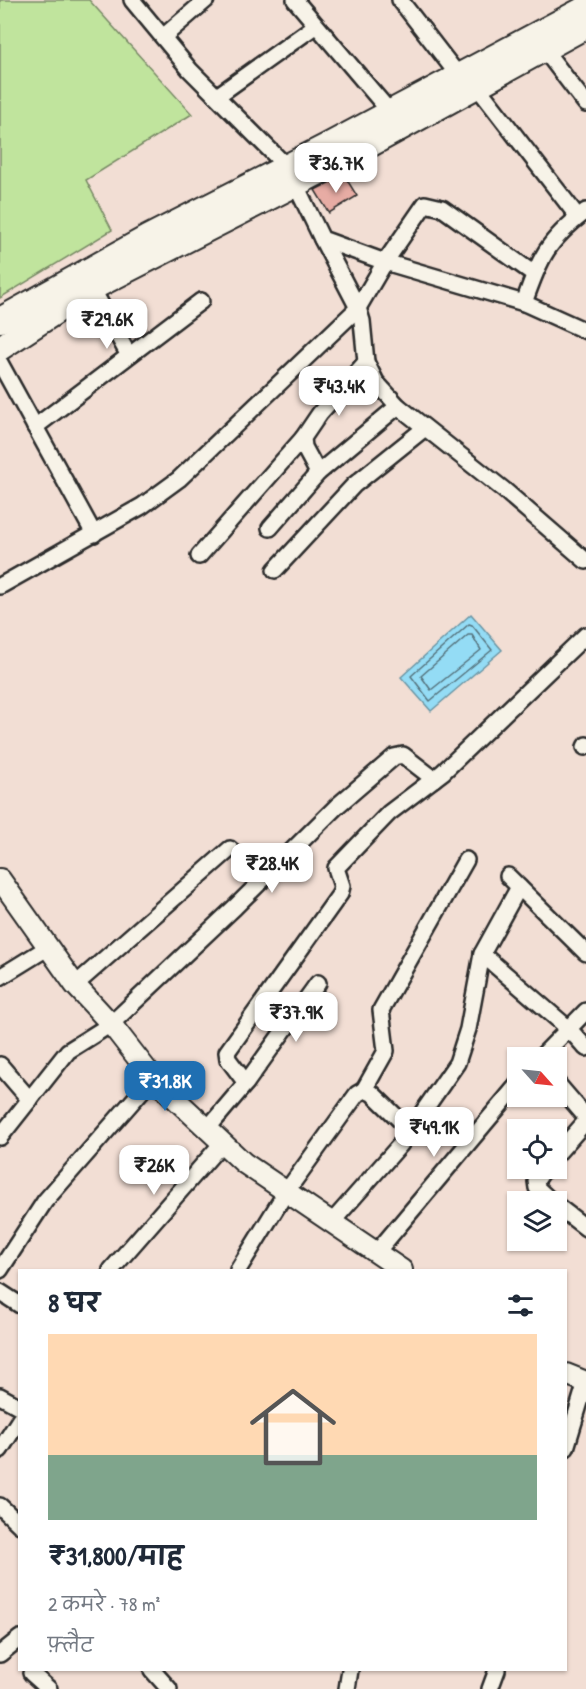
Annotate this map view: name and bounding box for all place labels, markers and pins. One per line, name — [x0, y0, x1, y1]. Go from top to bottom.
pin: ₹36.7K — [287, 143, 385, 194]
pin: ₹29.6K — [58, 299, 156, 350]
pin: ₹43.4K — [290, 366, 388, 417]
pin: ₹28.4K — [223, 843, 321, 894]
pin: ₹37.9K — [247, 992, 345, 1043]
pin: ₹31.8K — [116, 1061, 214, 1112]
pin: ₹49.1K — [385, 1107, 483, 1158]
pin: ₹26K — [118, 1145, 190, 1196]

